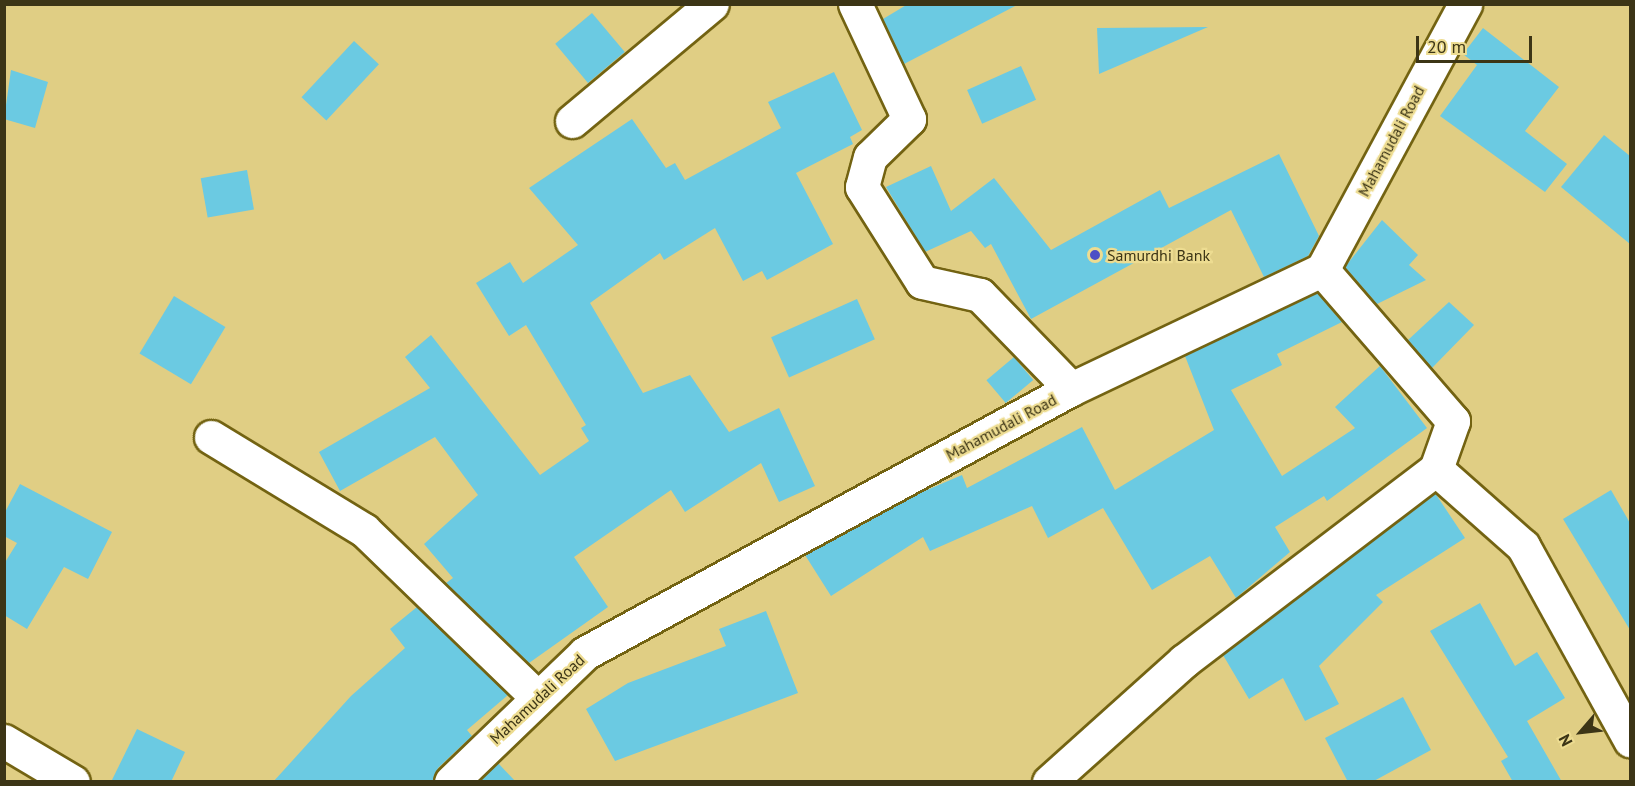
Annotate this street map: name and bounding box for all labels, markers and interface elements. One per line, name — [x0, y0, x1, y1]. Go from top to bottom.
scale bar — [1419, 24, 1534, 62]
text: 20 m — [1427, 35, 1466, 58]
street label: Mahamudali Road — [1354, 82, 1428, 200]
place label: Samurdhi Bank — [1107, 245, 1210, 265]
marker: Samurdhi Bank — [1088, 248, 1102, 262]
street label: Mahamudali Road — [942, 390, 1060, 464]
street label: Mahamudali Road — [486, 650, 588, 748]
north arrow — [1551, 702, 1611, 762]
text: N — [1554, 731, 1576, 750]

